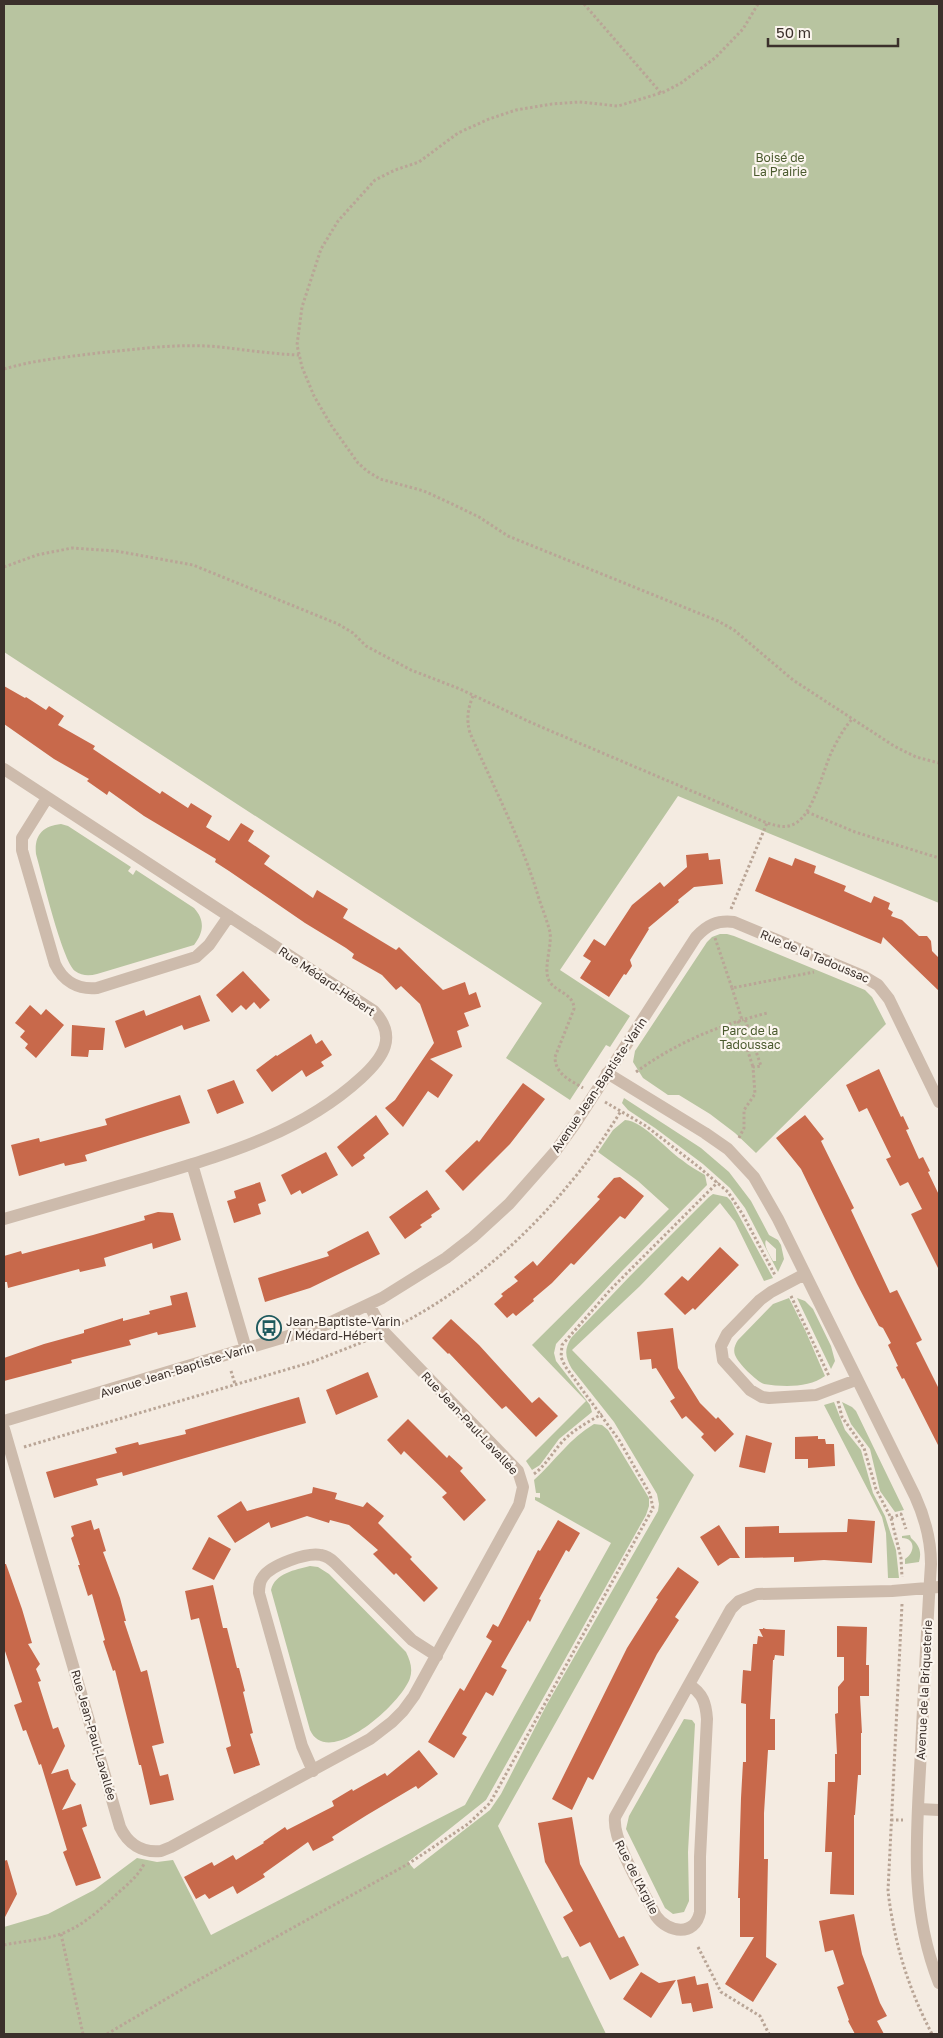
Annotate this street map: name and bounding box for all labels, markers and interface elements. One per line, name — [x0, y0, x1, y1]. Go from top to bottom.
scale bar — [768, 15, 898, 47]
text: 50 m — [776, 23, 811, 41]
park label: Boisé de La Prairie — [753, 150, 807, 179]
street label: Rue de la Tadoussac — [758, 926, 872, 986]
street label: Rue Médard-Hébert — [276, 943, 378, 1019]
street label: Avenue Jean-Baptiste-Varin — [548, 1014, 650, 1156]
park label: Parc de la Tadoussac — [719, 1023, 781, 1052]
place label: Jean-Baptiste-Varin / Médard-Hébert — [286, 1314, 401, 1343]
bus stop icon: Jean-Baptiste-Varin / Médard-Hébert — [256, 1315, 282, 1341]
street label: Avenue Jean-Baptiste-Varin — [98, 1339, 256, 1401]
street label: Rue Jean-Paul-Lavallée — [418, 1368, 522, 1478]
street label: Avenue de la Briqueterie — [913, 1619, 935, 1761]
street label: Rue Jean-Paul-Lavallée — [68, 1668, 120, 1802]
street label: Rue de l'Argile — [612, 1837, 662, 1917]

